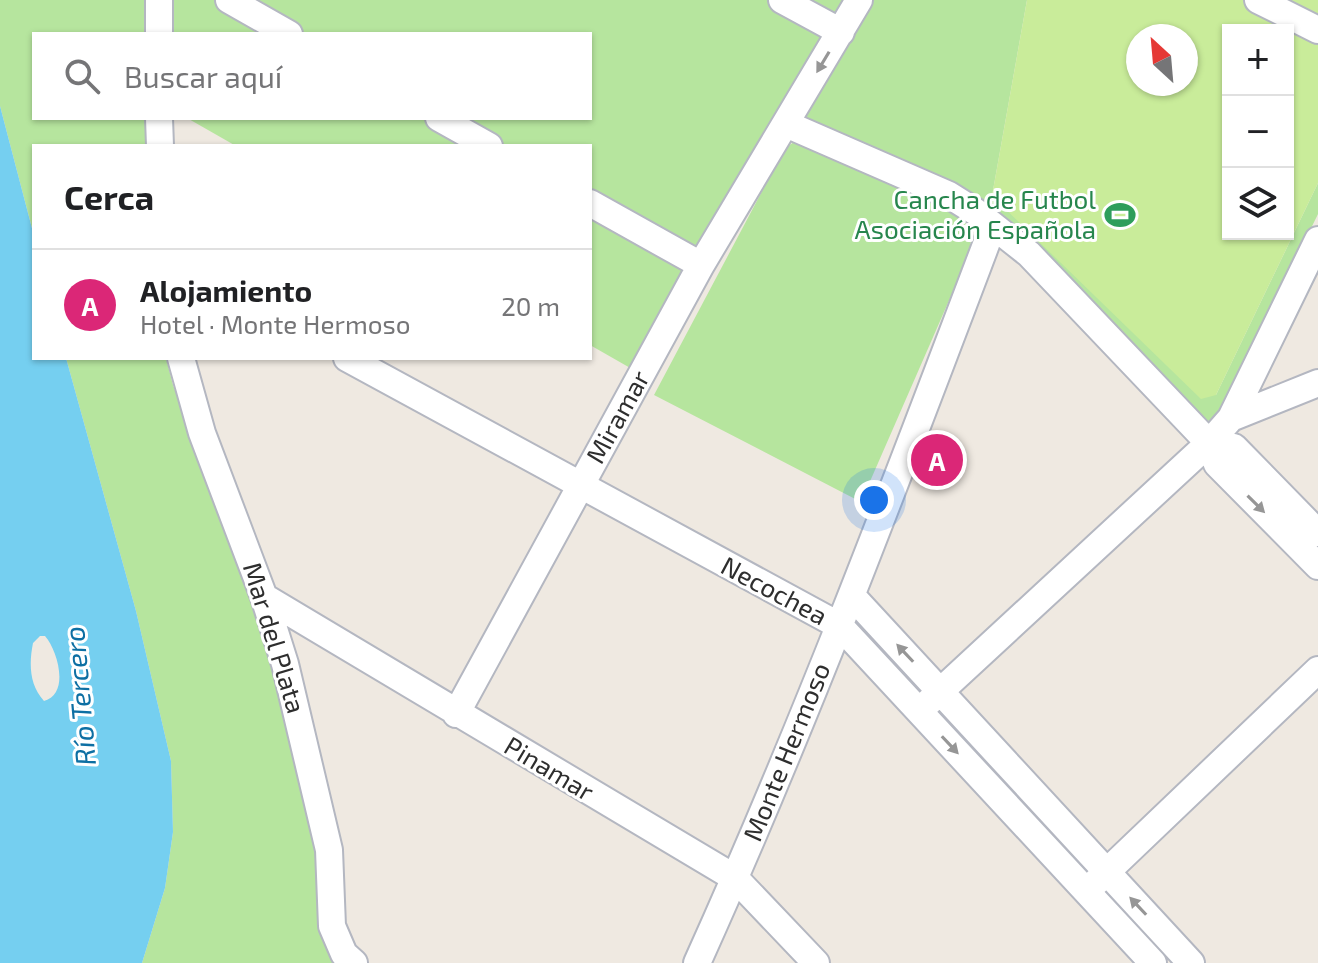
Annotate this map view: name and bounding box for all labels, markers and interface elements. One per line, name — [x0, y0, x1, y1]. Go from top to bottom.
north arrow — [1126, 24, 1198, 96]
map controls — [1222, 24, 1294, 240]
button: + — [1222, 24, 1294, 96]
search box — [32, 32, 592, 120]
one-way arrow — [816, 51, 830, 73]
icon: search — [60, 54, 104, 98]
text: Buscar aquí — [124, 58, 282, 94]
button: − — [1222, 96, 1294, 168]
button: layers — [1222, 168, 1294, 240]
text: Cerca — [64, 176, 154, 217]
place label: Cancha de Futbol Asociación Española — [855, 183, 1096, 244]
sports icon: Cancha de Futbol Asociación Española — [1103, 198, 1137, 232]
text: Alojamiento — [140, 272, 312, 308]
text: A — [82, 290, 98, 321]
text: 20 m — [501, 290, 560, 321]
text: Hotel · Monte Hermoso — [140, 308, 410, 339]
street label: Miramar — [579, 364, 655, 468]
pin: A — [911, 430, 963, 490]
your location — [854, 480, 894, 520]
one-way arrow — [1246, 494, 1265, 513]
street label: Necochea — [716, 549, 833, 631]
street label: Mar del Plata — [238, 558, 313, 717]
water label: Río Tercero — [56, 625, 102, 767]
one-way arrow — [896, 644, 914, 663]
street label: Monte Hermoso — [736, 658, 835, 845]
street label: Pinamar — [500, 729, 600, 806]
one-way arrow — [940, 735, 958, 754]
one-way arrow — [1129, 896, 1147, 915]

